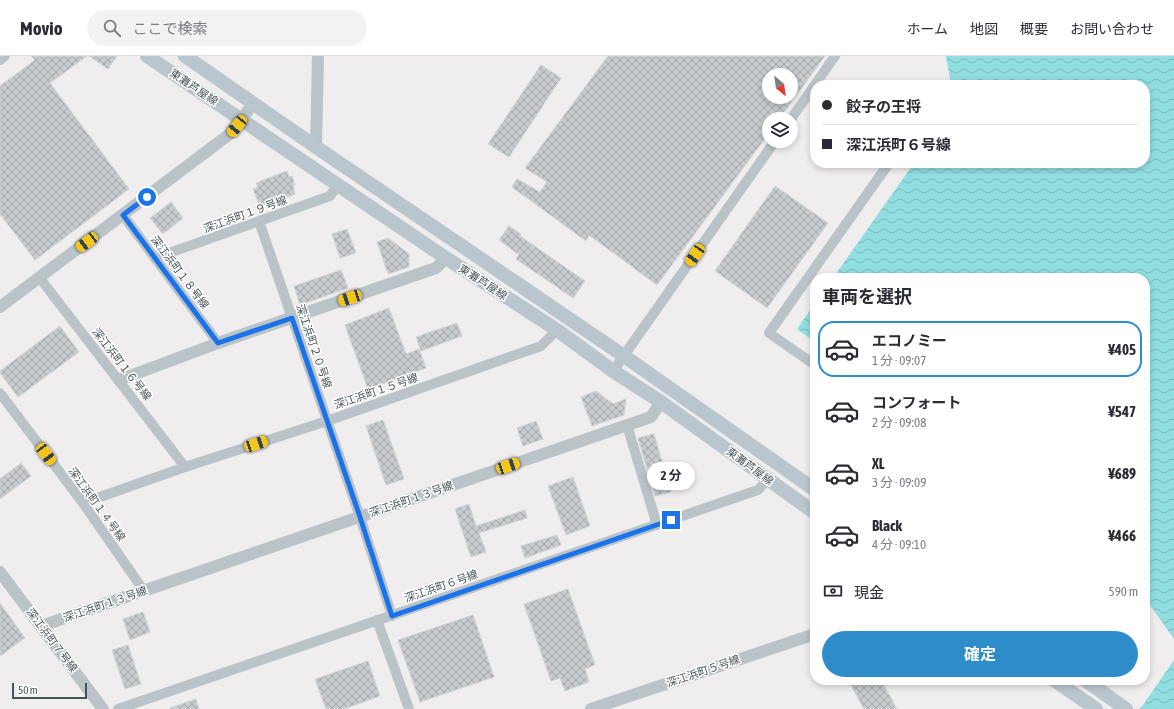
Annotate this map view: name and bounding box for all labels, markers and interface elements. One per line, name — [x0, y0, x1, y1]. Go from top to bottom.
search box — [87, 10, 367, 46]
text: Movio — [20, 17, 63, 39]
icon: search — [101, 17, 123, 39]
text: ここで検索 — [133, 20, 208, 37]
text: ホーム — [906, 21, 948, 37]
text: 地図 — [970, 21, 998, 37]
text: 概要 — [1020, 21, 1048, 37]
text: お問い合わせ — [1070, 21, 1154, 37]
street label: 東灘芦屋線 — [168, 67, 220, 107]
north arrow — [762, 68, 798, 104]
map controls — [762, 68, 798, 148]
text: 餃子の王将 — [846, 98, 921, 115]
button: layers — [762, 112, 798, 148]
car — [225, 113, 249, 139]
text: 深江浜町６号線 — [846, 136, 951, 153]
route start — [138, 188, 156, 206]
street label: 深江浜町１９号線 — [202, 193, 288, 235]
car — [74, 230, 100, 254]
street label: 深江浜町１８号線 — [149, 233, 211, 311]
car — [683, 242, 707, 268]
street label: 東灘芦屋線 — [457, 262, 509, 302]
text: 車両を選択 — [822, 286, 912, 307]
car — [337, 288, 363, 308]
street label: 深江浜町２０号線 — [294, 302, 334, 390]
street label: 深江浜町１６号線 — [90, 326, 154, 402]
icon: car — [824, 331, 860, 367]
text: エコノミー — [872, 332, 947, 349]
text: ¥405 — [1108, 341, 1136, 358]
text: 1 分 · 09:07 — [872, 353, 926, 368]
street label: 深江浜町１５号線 — [332, 371, 420, 411]
icon: car — [824, 393, 860, 429]
text: コンフォート — [872, 394, 962, 411]
text: ¥547 — [1108, 403, 1136, 420]
text: 2 分 · 09:08 — [872, 415, 926, 430]
car — [243, 435, 269, 453]
car — [34, 441, 58, 467]
street label: 東灘芦屋線 — [724, 445, 776, 487]
icon: car — [824, 455, 860, 491]
text: XL — [872, 455, 885, 472]
car — [495, 456, 521, 476]
callout: 2 分 — [647, 462, 695, 490]
street label: 深江浜町１４号線 — [66, 465, 128, 543]
text: ¥689 — [1108, 465, 1136, 482]
text: 2 分 — [661, 468, 681, 483]
text: 3 分 · 09:09 — [872, 475, 926, 490]
street label: 深江浜町１３号線 — [367, 479, 455, 519]
route end — [662, 511, 680, 529]
icon: car — [824, 517, 860, 553]
text: Black — [872, 517, 902, 534]
text: ¥466 — [1108, 527, 1136, 544]
text: 4 分 · 09:10 — [872, 537, 926, 552]
street label: 深江浜町６号線 — [403, 568, 479, 604]
icon: cash — [822, 580, 844, 602]
street label: 深江浜町１３号線 — [61, 584, 149, 624]
text: 現金 — [854, 584, 884, 601]
text: 590 m — [1109, 584, 1138, 599]
street label: 深江浜町７号線 — [24, 606, 80, 674]
button: 確定 — [822, 631, 1138, 677]
street label: 深江浜町５号線 — [665, 653, 741, 689]
scale bar — [12, 681, 87, 700]
text: 50 m — [18, 684, 38, 696]

